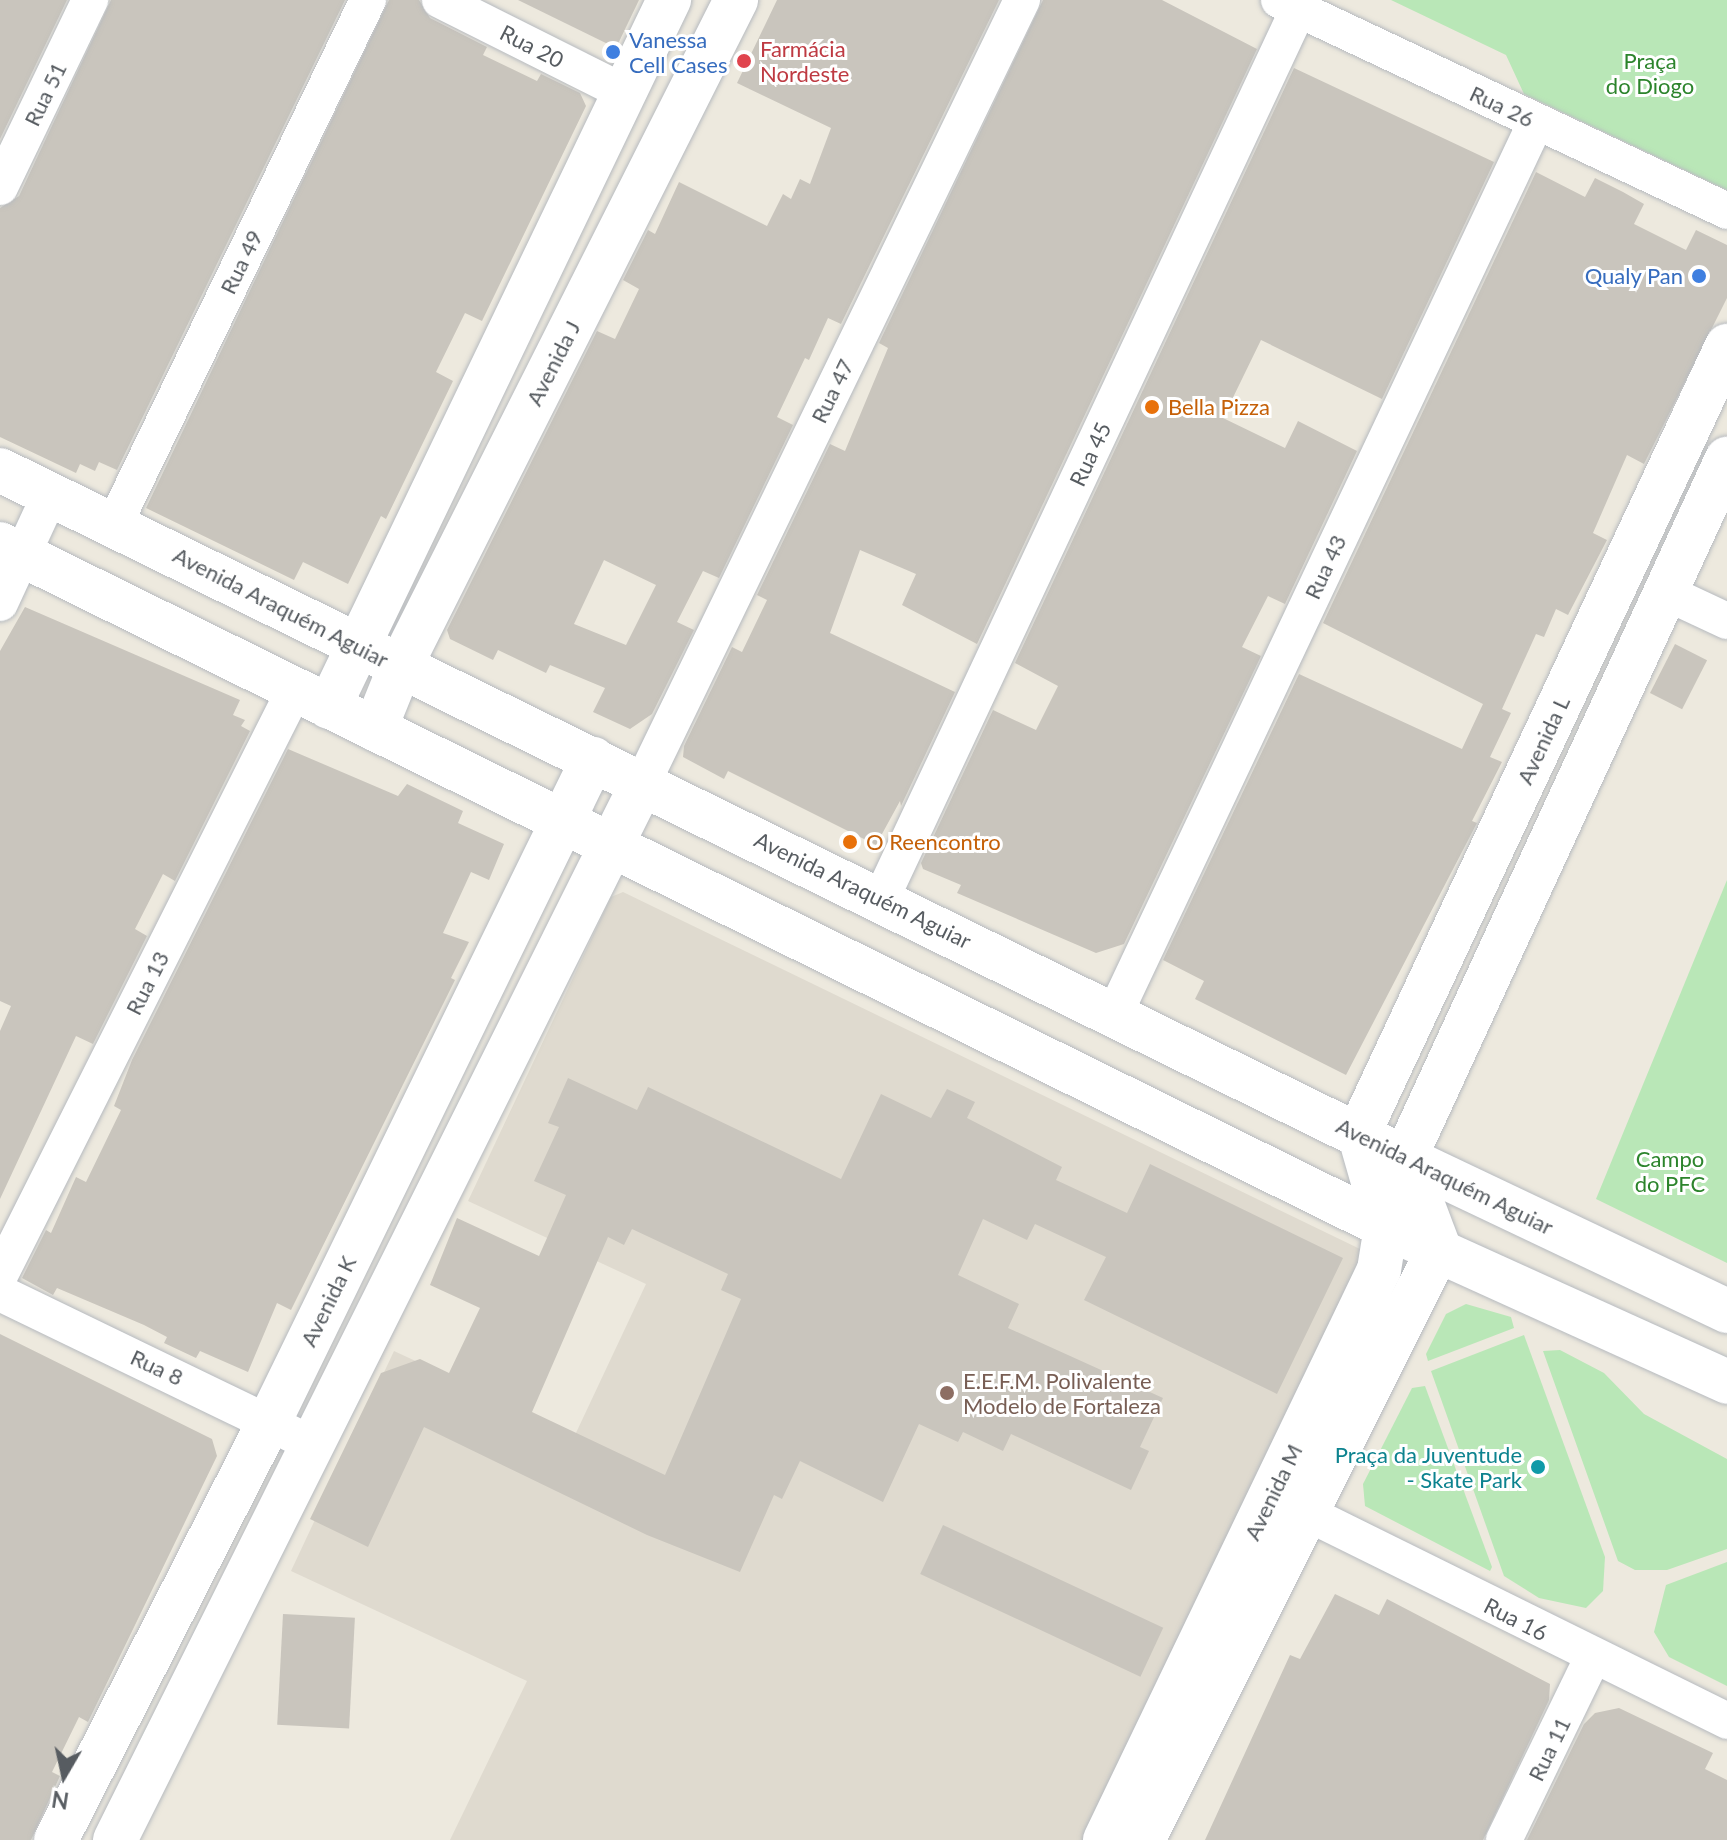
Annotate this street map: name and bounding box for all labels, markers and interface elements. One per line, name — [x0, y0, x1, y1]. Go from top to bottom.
street label: Rua 20 — [496, 19, 568, 73]
place label: Vanessa Cell Cases — [629, 26, 727, 78]
place label: Farmácia Nordeste — [760, 35, 849, 86]
marker: Vanessa Cell Cases — [604, 43, 622, 61]
park label: Praça do Diogo — [1606, 47, 1694, 98]
marker: Farmácia Nordeste — [735, 52, 753, 70]
street label: Rua 51 — [18, 58, 72, 130]
street label: Rua 26 — [1466, 80, 1538, 132]
street label: Rua 49 — [214, 226, 268, 298]
place label: Qualy Pan — [1584, 263, 1683, 289]
marker: Qualy Pan — [1690, 267, 1708, 285]
street label: Avenida J — [520, 316, 586, 410]
street label: Rua 47 — [805, 355, 859, 427]
place label: Bella Pizza — [1168, 394, 1270, 420]
marker: Bella Pizza — [1143, 398, 1161, 416]
street label: Rua 45 — [1064, 418, 1116, 490]
street label: Rua 43 — [1299, 531, 1351, 603]
street label: Avenida Araquém Aguiar — [168, 541, 394, 673]
street label: Avenida L — [1511, 692, 1575, 788]
street label: Avenida Araquém Aguiar — [750, 826, 976, 954]
place label: O Reencontro — [866, 829, 1001, 855]
marker: O Reencontro — [841, 833, 859, 851]
street label: Rua 13 — [120, 947, 174, 1019]
street label: Avenida Araquém Aguiar — [1332, 1112, 1558, 1240]
park label: Campo do PFC — [1635, 1145, 1705, 1196]
street label: Avenida K — [295, 1251, 361, 1351]
street label: Rua 8 — [127, 1343, 187, 1391]
place label: E.E.F.M. Polivalente Modelo de Fortaleza — [963, 1367, 1161, 1418]
marker: E.E.F.M. Polivalente Modelo de Fortaleza — [938, 1384, 956, 1402]
street label: Avenida M — [1238, 1440, 1308, 1544]
place label: Praça da Juventude - Skate Park — [1334, 1441, 1522, 1492]
marker: Praça da Juventude - Skate Park — [1529, 1458, 1547, 1476]
street label: Rua 16 — [1480, 1592, 1552, 1646]
street label: Rua 11 — [1522, 1713, 1576, 1785]
north arrow — [24, 1736, 104, 1816]
text: N — [50, 1786, 71, 1815]

